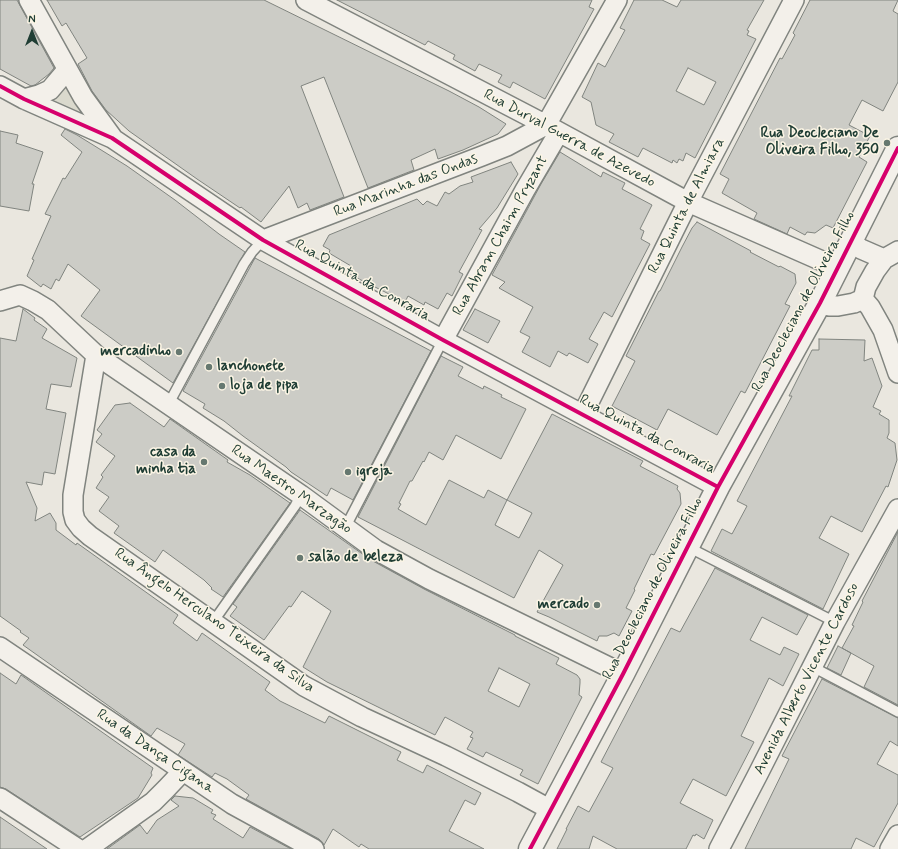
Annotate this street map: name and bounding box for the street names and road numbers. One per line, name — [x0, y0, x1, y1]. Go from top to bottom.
street label: Rua Durval Guerra de Azevedo — [480, 86, 658, 192]
street label: Rua Quinta de Almiara — [645, 135, 729, 277]
street label: Rua Marinha das Ondas — [331, 150, 481, 222]
street label: Rua Abram Chaim Pryzant — [449, 153, 553, 319]
street label: Rua Deocleciano de Oliveira Filho — [749, 209, 859, 395]
street label: Rua Quinta da Conraria — [291, 236, 433, 326]
street label: Rua Quinta da Conraria — [576, 391, 718, 479]
street label: Rua Maestro Marzagão — [227, 441, 355, 539]
street label: Rua Deocleciano de Oliveira Filho — [599, 495, 707, 683]
street label: Rua Ângelo Herculano Teixeira da Silva — [110, 545, 318, 697]
street label: Avenida Alberto Vicente Cardoso — [751, 580, 863, 778]
street label: Rua da Dança Cigana — [93, 706, 217, 798]

